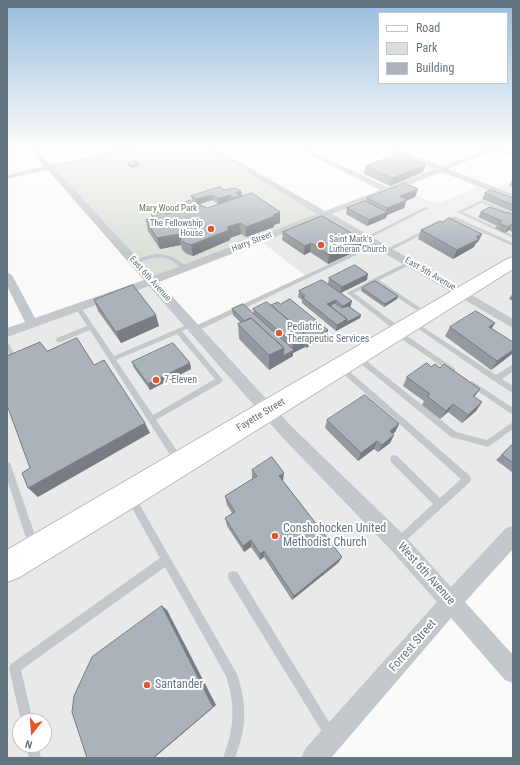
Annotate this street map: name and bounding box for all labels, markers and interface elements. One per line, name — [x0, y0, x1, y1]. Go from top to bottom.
legend — [378, 12, 508, 84]
text: Road — [416, 21, 440, 35]
text: Park — [416, 41, 437, 55]
text: Building — [416, 61, 454, 75]
park label: Mary Wood Park — [139, 204, 197, 214]
place label: The Fellowship House — [150, 219, 203, 240]
marker: The Fellowship House — [206, 224, 216, 234]
street label: Harry Street — [230, 229, 274, 255]
place label: Saint Mark's Lutheran Church — [329, 235, 387, 256]
marker: Saint Mark's Lutheran Church — [316, 240, 326, 250]
street label: East 6th Avenue — [127, 254, 173, 304]
street label: East 5th Avenue — [403, 255, 457, 293]
place label: Pediatric Therapeutic Services — [287, 321, 369, 344]
marker: Pediatric Therapeutic Services — [274, 328, 284, 338]
place label: 7-Eleven — [164, 374, 197, 386]
marker: 7-Eleven — [151, 375, 161, 385]
street label: Fayette Street — [235, 396, 287, 434]
place label: Conshohocken United Methodist Church — [283, 522, 386, 550]
marker: Conshohocken United Methodist Church — [270, 531, 280, 541]
street label: West 6th Avenue — [394, 540, 458, 608]
street label: Forrest Street — [386, 617, 440, 675]
place label: Santander — [155, 678, 203, 692]
marker: Santander — [142, 680, 152, 690]
north arrow — [12, 713, 52, 753]
text: N — [24, 737, 34, 751]

